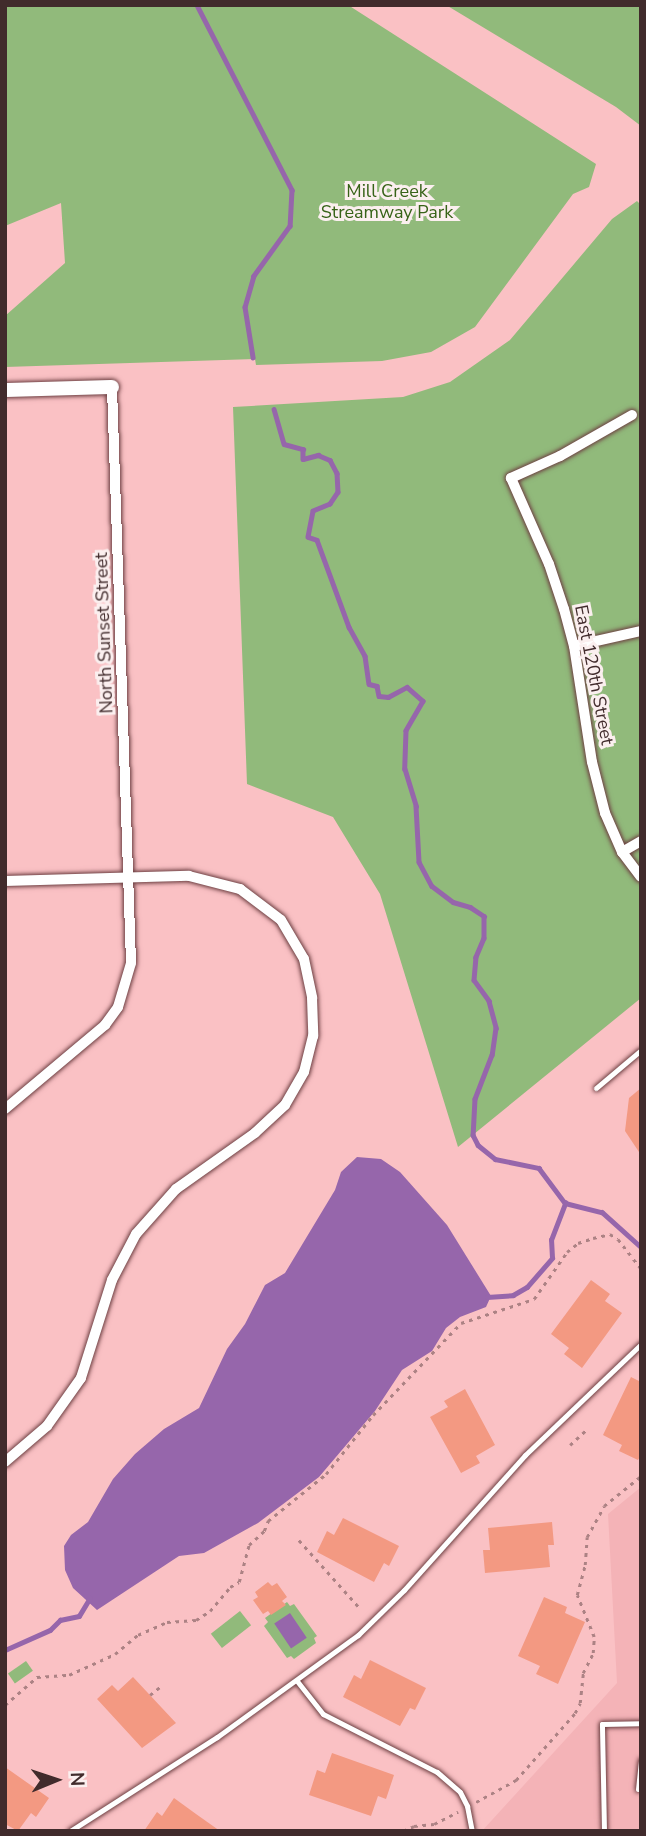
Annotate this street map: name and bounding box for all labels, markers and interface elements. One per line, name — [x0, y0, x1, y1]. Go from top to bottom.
park label: Mill Creek Streamway Park — [321, 181, 453, 224]
street label: North Sunset Street — [90, 552, 118, 714]
street label: East 120th Street — [570, 603, 618, 747]
north arrow — [21, 1745, 91, 1815]
text: N — [64, 1772, 90, 1787]

